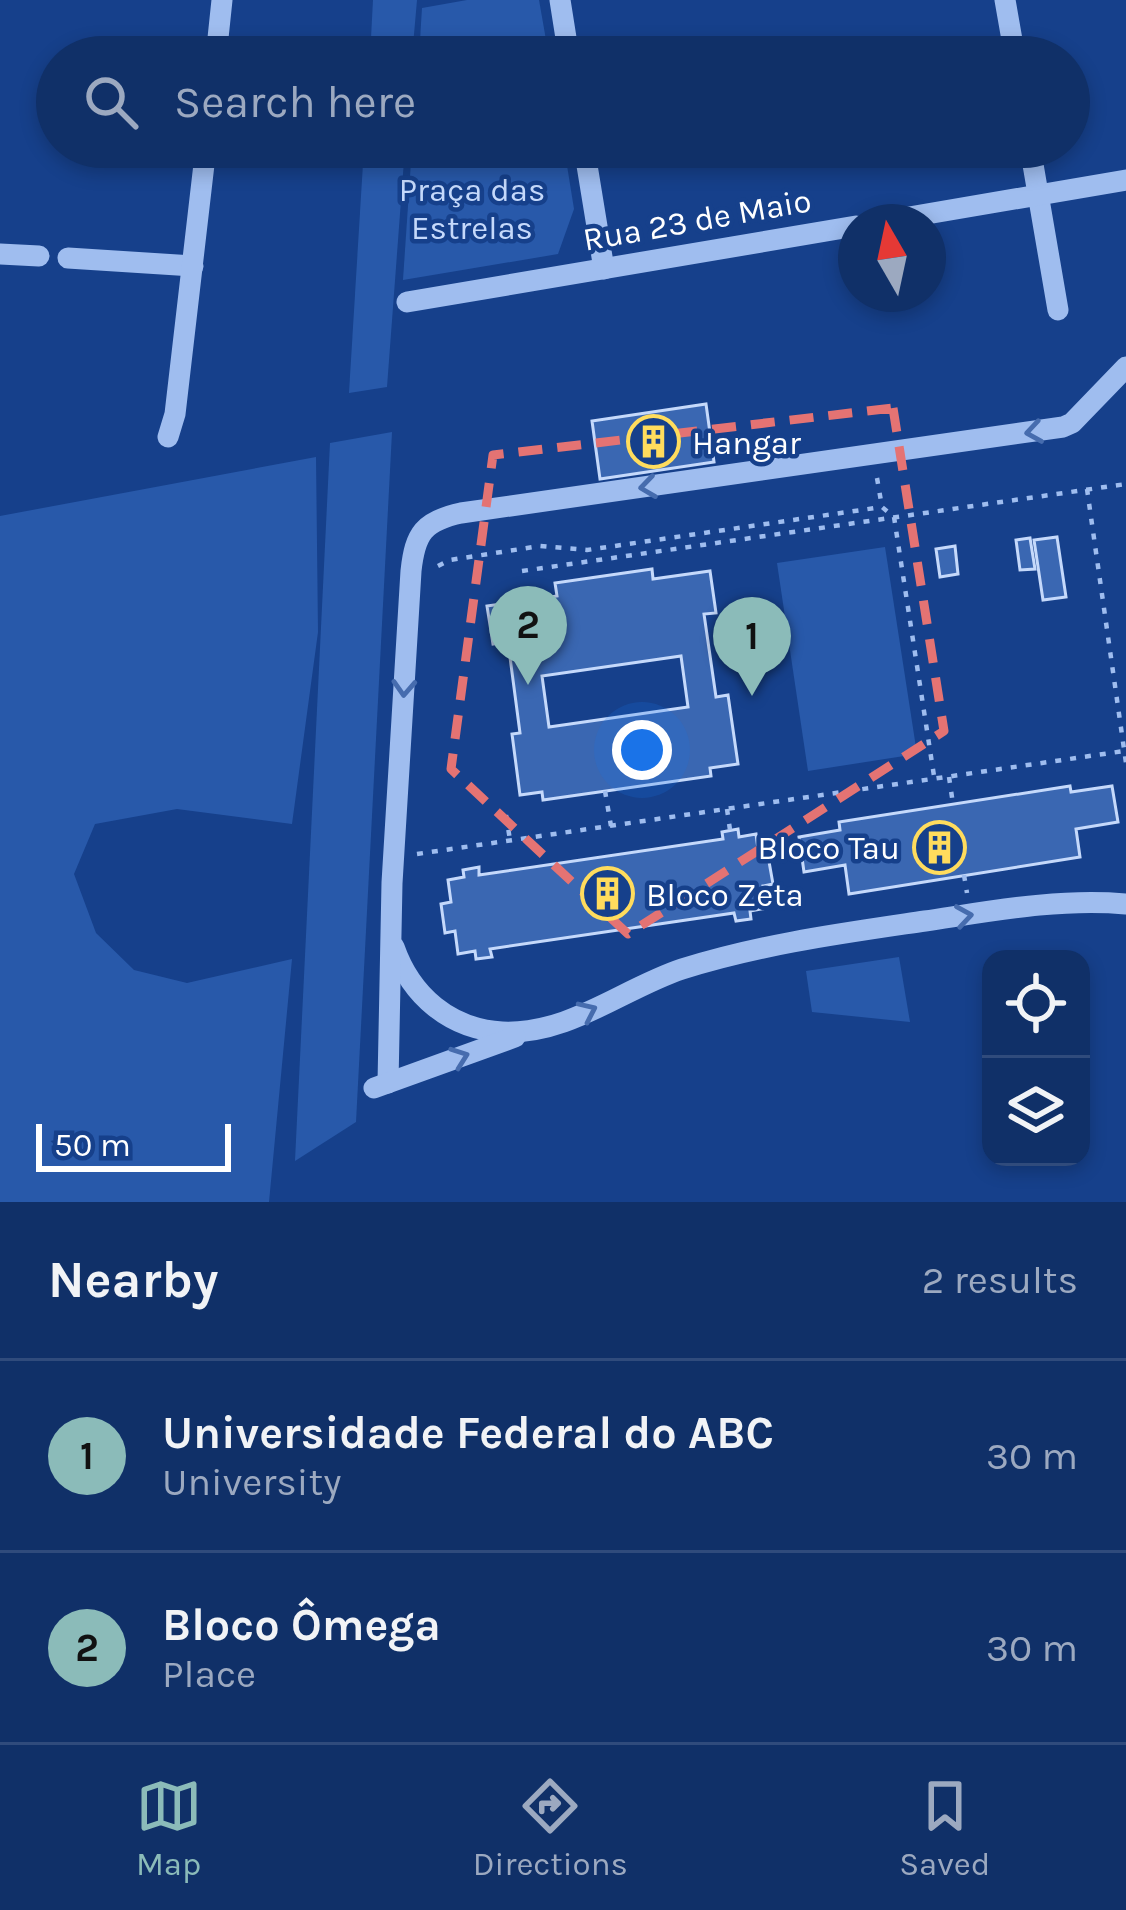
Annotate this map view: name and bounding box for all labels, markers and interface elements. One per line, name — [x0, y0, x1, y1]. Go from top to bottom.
search box — [36, 36, 1090, 168]
icon: search — [78, 69, 144, 135]
text: Search here — [174, 76, 416, 128]
park label: Praça das Estrelas — [399, 171, 545, 247]
street label: Rua 23 de Maio — [580, 181, 814, 259]
north arrow — [838, 204, 946, 312]
building icon: Hangar — [625, 414, 681, 470]
one-way arrow — [1024, 418, 1044, 443]
place label: Hangar — [692, 424, 801, 462]
one-way arrow — [638, 473, 658, 499]
pin: 2 — [489, 586, 567, 685]
pin: 1 — [713, 597, 791, 696]
one-way arrow — [391, 679, 417, 698]
your location — [612, 720, 672, 780]
building icon: Bloco Tau — [911, 819, 967, 875]
place label: Bloco Tau — [758, 829, 900, 867]
building icon: Bloco Zeta — [579, 866, 635, 922]
place label: Bloco Zeta — [646, 876, 804, 914]
one-way arrow — [953, 904, 973, 929]
map controls — [982, 950, 1090, 1166]
button: locate — [982, 950, 1090, 1058]
one-way arrow — [576, 1002, 597, 1025]
one-way arrow — [448, 1047, 469, 1071]
button: layers — [982, 1058, 1090, 1166]
scale bar — [36, 1118, 231, 1171]
text: 50 m — [54, 1126, 131, 1164]
text: Nearby — [48, 1250, 218, 1310]
text: 2 results — [922, 1257, 1078, 1303]
text: Universidade Federal do ABC — [162, 1407, 774, 1459]
text: 1 — [80, 1433, 94, 1479]
text: 30 m — [986, 1433, 1078, 1479]
text: University — [162, 1459, 341, 1505]
text: Bloco Ômega — [162, 1599, 441, 1651]
text: 2 — [75, 1625, 99, 1671]
text: 30 m — [986, 1625, 1078, 1671]
text: Place — [162, 1651, 256, 1697]
tab: Map — [136, 1773, 202, 1883]
tab: Directions — [473, 1773, 628, 1883]
tab: Saved — [899, 1773, 990, 1883]

